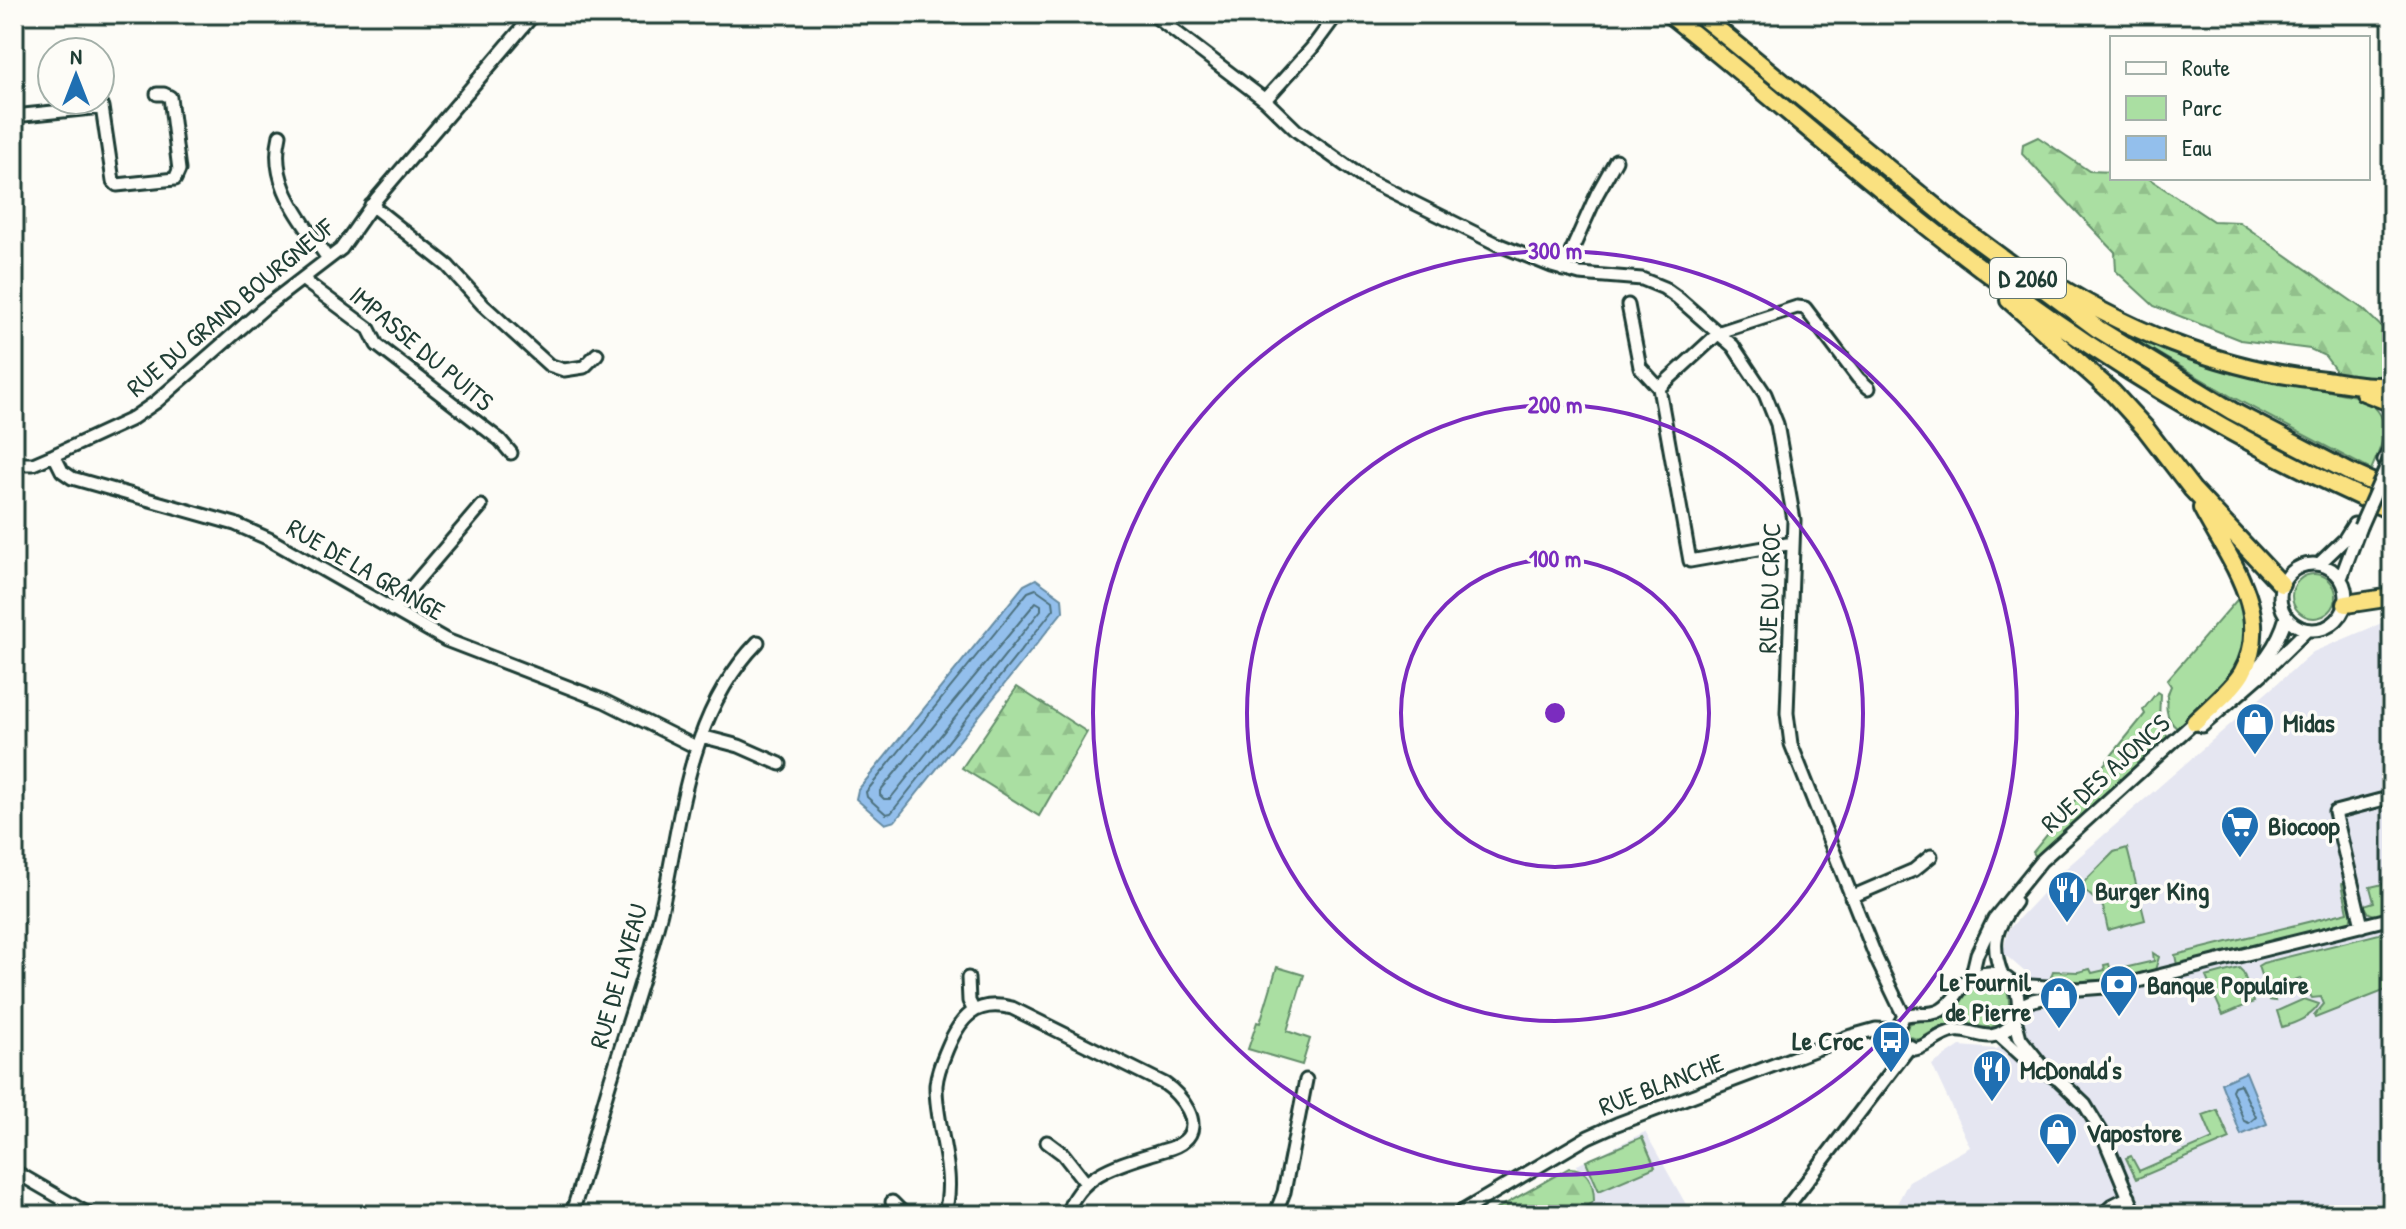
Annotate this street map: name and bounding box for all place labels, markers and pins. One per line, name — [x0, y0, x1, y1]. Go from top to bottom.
centre of rings — [1541, 699, 1569, 727]
shop icon: Midas — [2234, 701, 2276, 756]
place label: Midas — [2283, 705, 2335, 740]
supermarket icon: Biocoop — [2219, 804, 2261, 859]
place label: Biocoop — [2268, 808, 2341, 844]
restaurant icon: Burger King — [2046, 869, 2088, 924]
place label: Burger King — [2095, 873, 2210, 909]
bank icon: Banque Populaire — [2098, 963, 2140, 1018]
place label: Le Fournil de Pierre — [1940, 964, 2032, 1029]
place label: Banque Populaire — [2147, 967, 2309, 1003]
shop icon: Le Fournil de Pierre — [2038, 975, 2080, 1030]
bus stop icon: Le Croc — [1870, 1019, 1912, 1074]
place label: Le Croc — [1792, 1023, 1864, 1058]
restaurant icon: McDonald's — [1971, 1048, 2013, 1103]
place label: McDonald's — [2020, 1052, 2122, 1087]
shop icon: Vapostore — [2037, 1111, 2079, 1166]
place label: Vapostore — [2086, 1115, 2183, 1151]

